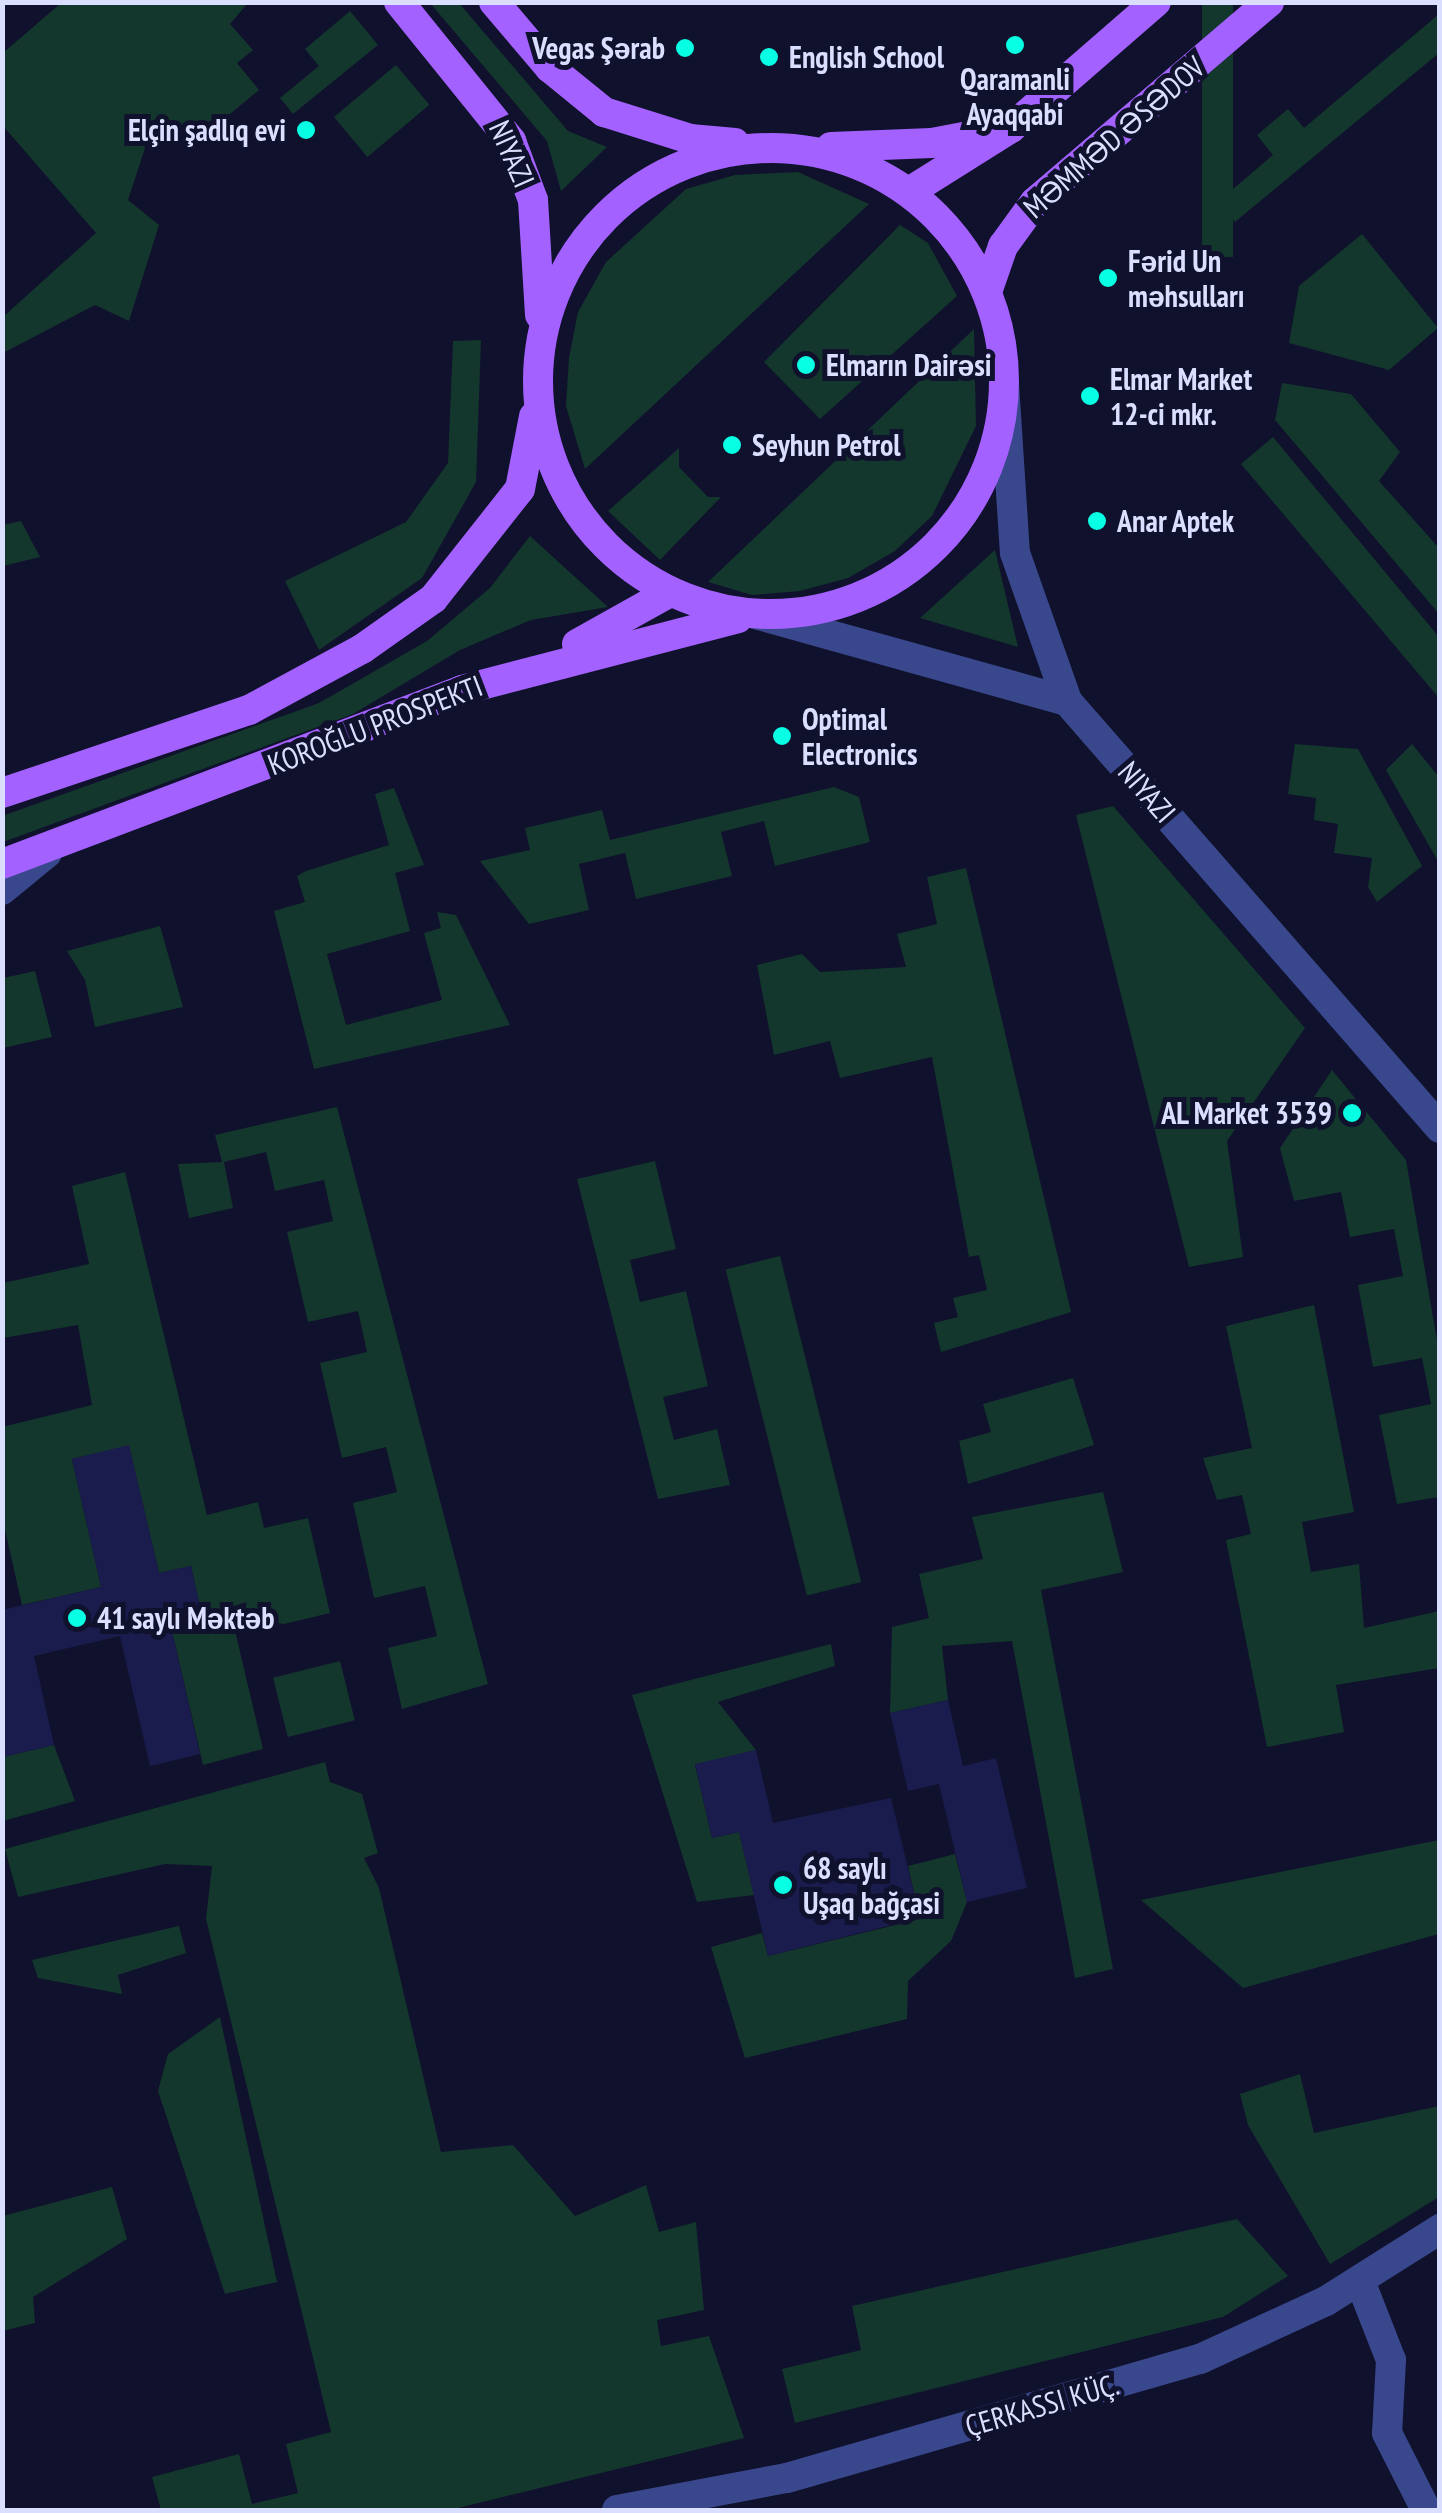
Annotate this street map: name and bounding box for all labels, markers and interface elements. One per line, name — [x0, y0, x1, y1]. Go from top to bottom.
place label: Vegas Şərab — [532, 30, 665, 66]
marker: Qaramanli Ayaqqabi — [1004, 34, 1026, 56]
marker: Vegas Şərab — [674, 37, 696, 59]
place label: English School — [789, 39, 944, 75]
marker: English School — [758, 46, 780, 68]
street label: MƏMMƏD ƏSƏDOV — [1016, 49, 1212, 225]
place label: Qaramanli Ayaqqabi — [960, 61, 1070, 132]
place label: Elçin şadlıq evi — [128, 112, 286, 148]
street label: NIYAZI — [482, 115, 542, 193]
marker: Elçin şadlıq evi — [295, 119, 317, 141]
place label: Fərid Un məhsulları — [1128, 243, 1244, 314]
marker: Fərid Un məhsulları — [1097, 267, 1119, 289]
place label: Elmarın Dairəsi — [826, 347, 992, 383]
marker: Elmarın Dairəsi — [795, 354, 817, 376]
place label: Elmar Market 12-ci mkr. — [1110, 361, 1252, 432]
marker: Elmar Market 12-ci mkr. — [1079, 385, 1101, 407]
place label: Seyhun Petrol — [752, 427, 901, 463]
marker: Seyhun Petrol — [721, 434, 743, 456]
place label: Anar Aptek — [1117, 503, 1235, 539]
marker: Anar Aptek — [1086, 510, 1108, 532]
street label: KOROĞLU PROSPEKTI — [263, 668, 487, 782]
place label: Optimal Electronics — [802, 701, 918, 772]
marker: Optimal Electronics — [771, 725, 793, 747]
street label: NIYAZI — [1111, 754, 1183, 830]
place label: AL Market 3539 — [1160, 1095, 1332, 1131]
marker: AL Market 3539 — [1341, 1102, 1363, 1124]
place label: 41 saylı Məktəb — [97, 1600, 275, 1636]
marker: 41 saylı Məktəb — [66, 1607, 88, 1629]
place label: 68 saylı Uşaq bağçasi — [803, 1850, 940, 1920]
marker: 68 saylı Uşaq bağçasi — [772, 1874, 794, 1896]
street label: ÇERKASSI KÜÇ. — [961, 2366, 1123, 2444]

